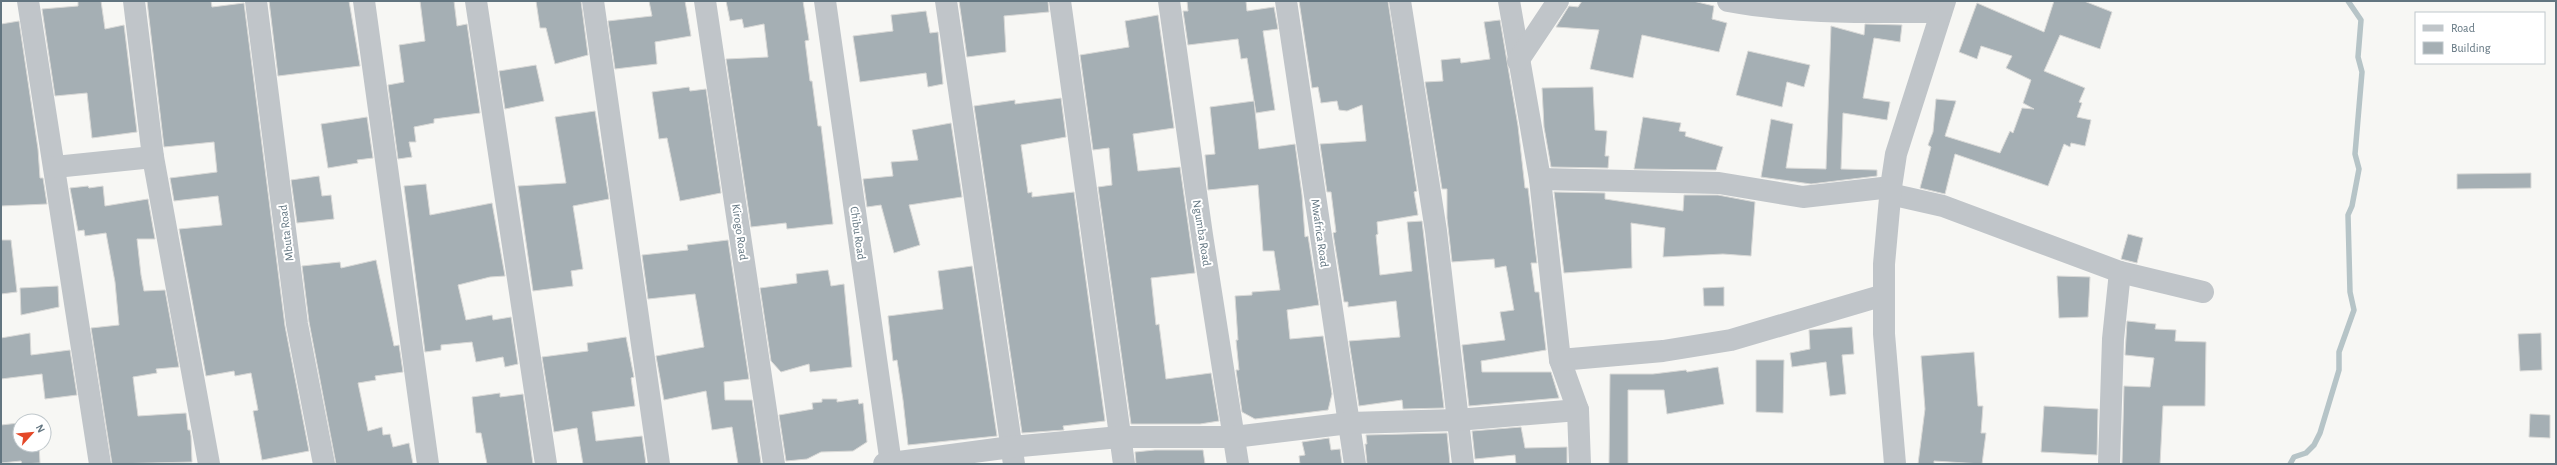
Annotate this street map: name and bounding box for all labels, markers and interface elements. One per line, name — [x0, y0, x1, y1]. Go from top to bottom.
legend — [2415, 12, 2545, 64]
text: Road — [2451, 22, 2475, 34]
text: Building — [2451, 42, 2491, 54]
street label: Mwafrica Road — [1309, 198, 1331, 268]
street label: Ngumba Road — [1191, 199, 1213, 267]
street label: Kirogo Road — [730, 203, 750, 261]
street label: Mbuta Road — [277, 204, 295, 262]
street label: Chibu Road — [848, 206, 868, 260]
north arrow — [12, 413, 52, 453]
text: N — [34, 423, 47, 435]

